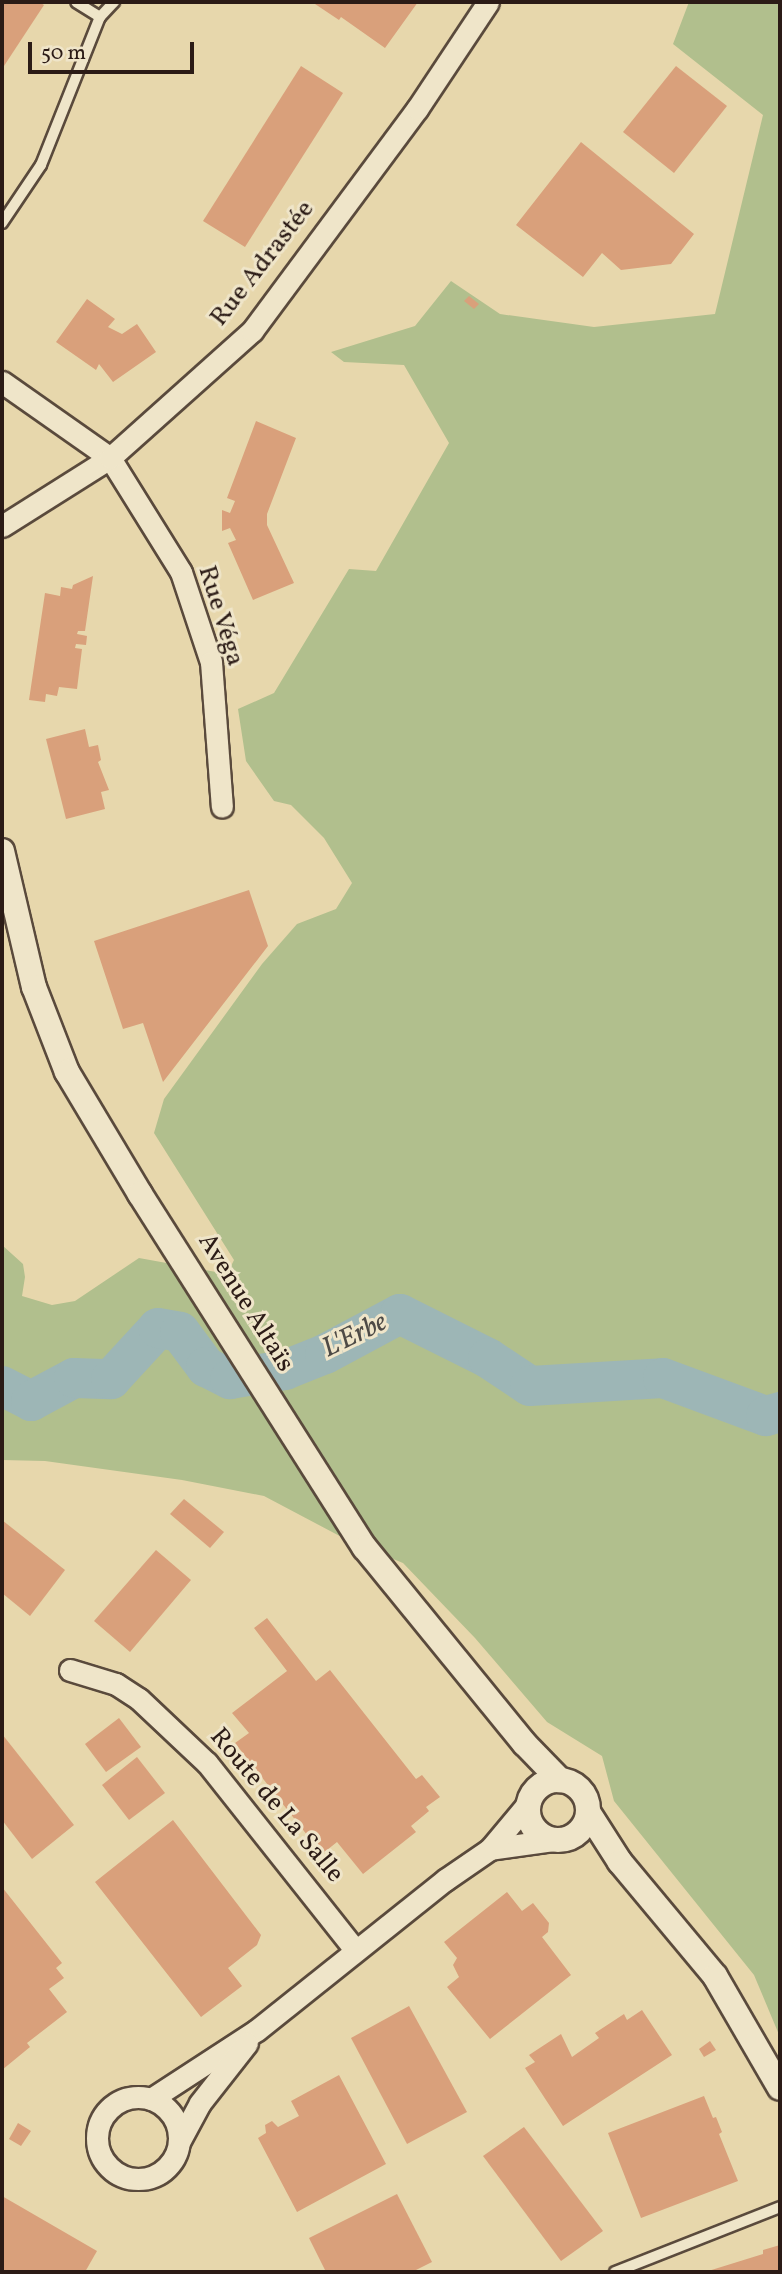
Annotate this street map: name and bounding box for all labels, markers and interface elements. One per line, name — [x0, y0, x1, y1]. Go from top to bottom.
scale bar — [32, 28, 198, 72]
text: 50 m — [41, 39, 86, 68]
street label: Rue Adrastée — [204, 195, 322, 333]
street label: Rue Véga — [190, 562, 250, 670]
street label: Avenue Altaïs — [190, 1228, 300, 1378]
water label: L'Erbe — [317, 1306, 393, 1366]
street label: Route de La Salle — [202, 1722, 350, 1890]

